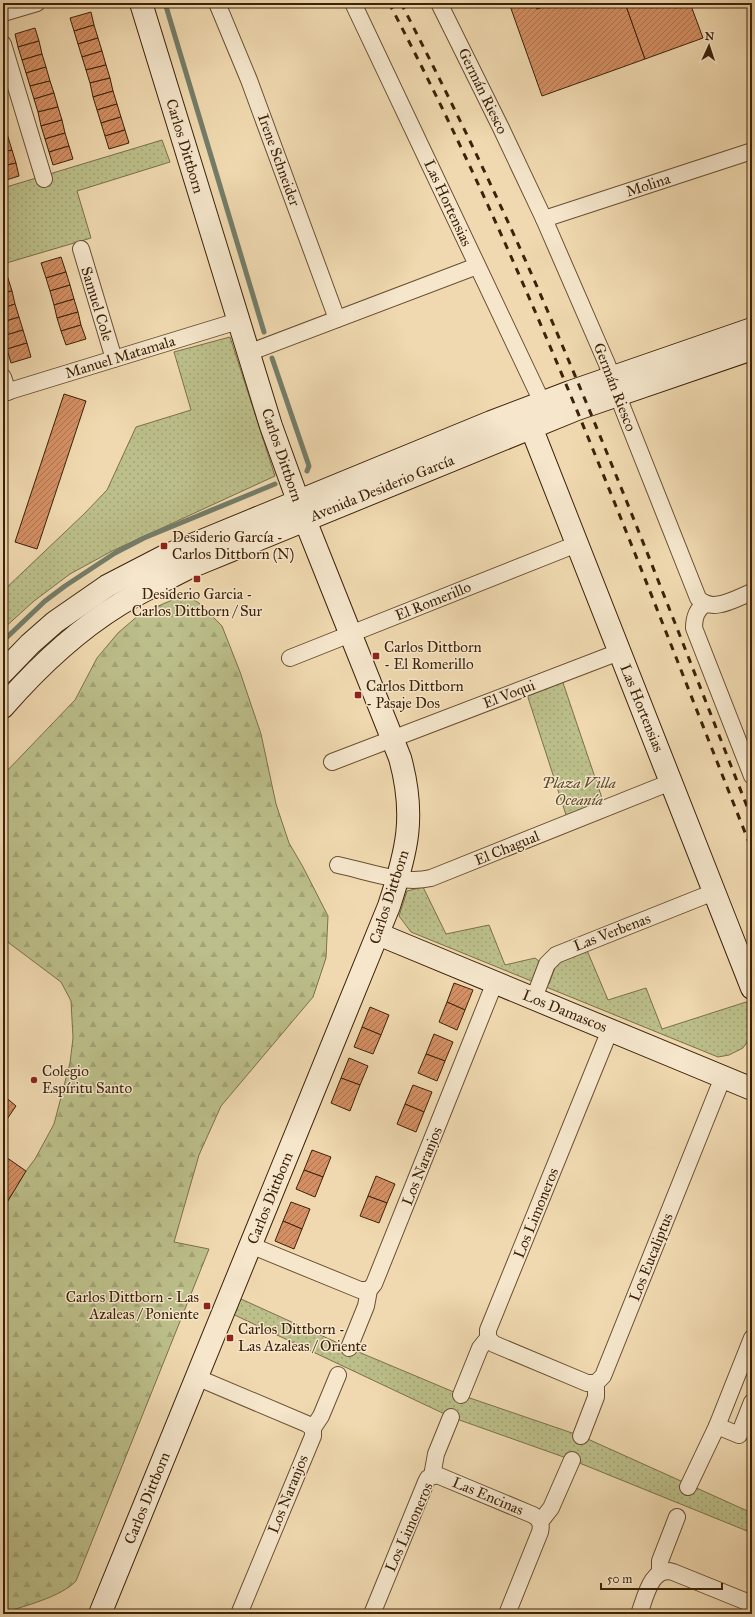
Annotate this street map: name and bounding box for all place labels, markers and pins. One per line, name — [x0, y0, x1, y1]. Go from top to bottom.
place label: Desiderio García - Carlos Dittborn (N) — [172, 528, 294, 564]
marker: Desiderio García - Carlos Dittborn (N) — [159, 541, 169, 551]
marker: Desiderio Garcia - Carlos Dittborn / Sur — [192, 574, 202, 584]
place label: Desiderio Garcia - Carlos Dittborn / Sur — [132, 585, 263, 620]
place label: Carlos Dittborn - El Romerillo — [384, 638, 482, 673]
marker: Carlos Dittborn - El Romerillo — [371, 651, 381, 661]
place label: Carlos Dittborn - Pasaje Dos — [366, 677, 464, 712]
marker: Carlos Dittborn - Pasaje Dos — [353, 690, 363, 700]
place label: Colegio Espíritu Santo — [42, 1062, 132, 1097]
marker: Colegio Espíritu Santo — [29, 1075, 39, 1085]
place label: Carlos Dittborn - Las Azaleas / Poniente — [66, 1288, 199, 1323]
marker: Carlos Dittborn - Las Azaleas / Poniente — [202, 1301, 212, 1311]
place label: Carlos Dittborn - Las Azaleas / Oriente — [238, 1320, 367, 1355]
marker: Carlos Dittborn - Las Azaleas / Oriente — [225, 1333, 235, 1343]

